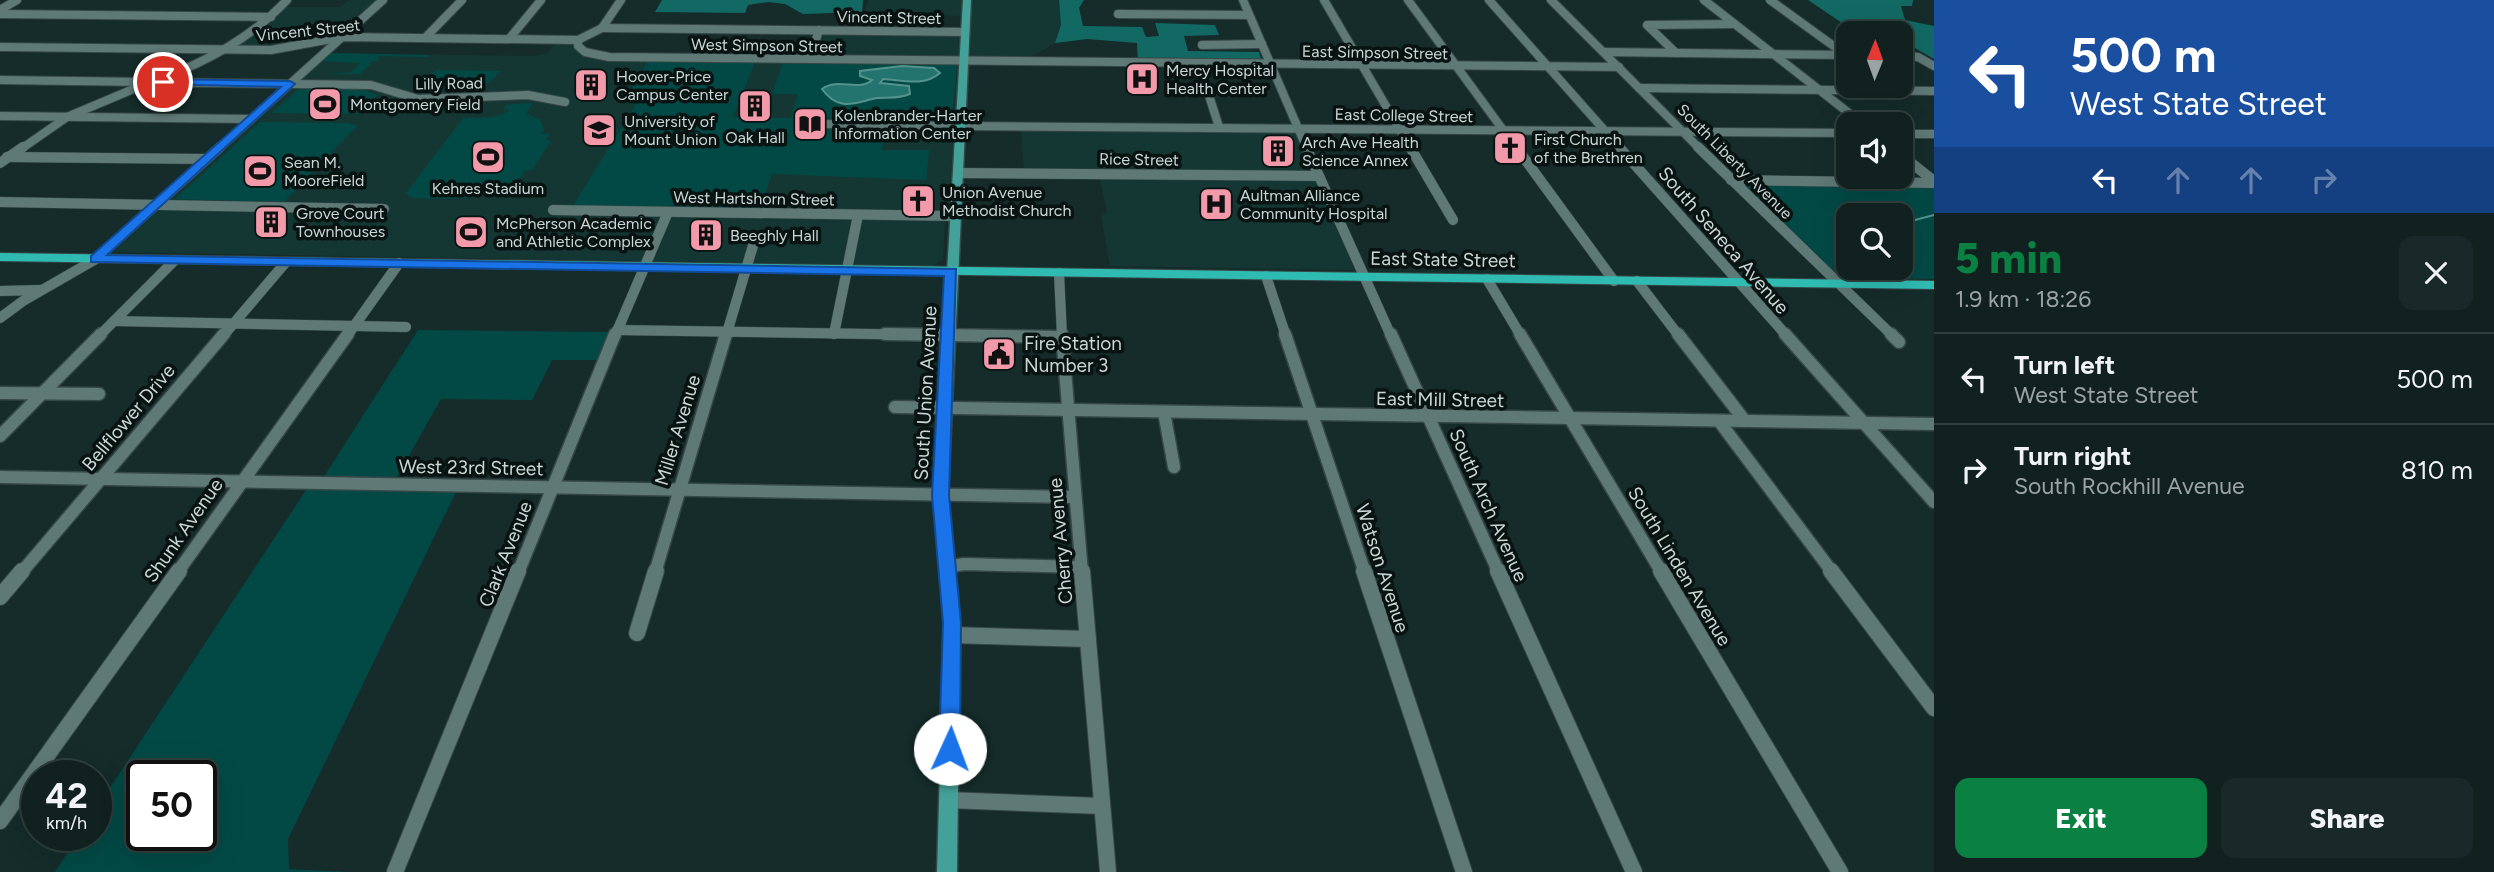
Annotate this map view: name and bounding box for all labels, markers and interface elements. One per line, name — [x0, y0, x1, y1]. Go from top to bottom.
street label: Vincent Street — [836, 7, 942, 28]
street label: Vincent Street — [255, 16, 361, 45]
north arrow — [1836, 21, 1913, 98]
map controls — [1836, 21, 1913, 280]
text: 500 m — [2070, 25, 2216, 84]
icon: left — [1955, 28, 2046, 119]
street label: West Simpson Street — [691, 35, 843, 56]
street label: East Simpson Street — [1302, 42, 1448, 63]
pin — [133, 52, 193, 112]
hospital icon: Mercy Hospital Health Center — [1123, 60, 1161, 98]
place label: Mercy Hospital Health Center — [1166, 61, 1274, 98]
icon: arrive — [144, 63, 182, 101]
building icon: Hoover-Price Campus Center — [572, 66, 610, 104]
place label: Hoover-Price Campus Center — [616, 67, 729, 104]
street label: Lilly Road — [415, 73, 483, 94]
sports icon: Montgomery Field — [306, 85, 344, 123]
text: West State Street — [2070, 85, 2327, 123]
building icon: Oak Hall — [736, 87, 774, 125]
place label: Montgomery Field — [350, 95, 481, 114]
street label: South Liberty Avenue — [1673, 100, 1796, 223]
library icon: Kolenbrander-Harter Information Center — [791, 105, 829, 143]
street label: East College Street — [1335, 105, 1473, 126]
place label: Kolenbrander-Harter Information Center — [834, 106, 982, 143]
school or university icon: University of Mount Union — [580, 111, 618, 149]
place label: University of Mount Union — [624, 112, 717, 149]
button: sound — [1836, 112, 1913, 189]
place label: Oak Hall — [725, 128, 785, 147]
church icon: First Church of the Brethren — [1491, 129, 1529, 167]
place label: First Church of the Brethren — [1534, 130, 1643, 167]
building icon: Arch Ave Health Science Annex — [1259, 132, 1297, 170]
place label: Arch Ave Health Science Annex — [1302, 133, 1419, 170]
sports icon: Kehres Stadium — [469, 138, 507, 176]
street label: Rice Street — [1099, 149, 1179, 170]
sports icon: Sean M. MooreField — [241, 152, 279, 190]
place label: Sean M. MooreField — [284, 153, 364, 190]
icon: left — [2086, 161, 2124, 199]
icon: ahead — [2159, 161, 2197, 199]
icon: ahead — [2232, 161, 2270, 199]
icon: right — [2305, 161, 2343, 199]
street label: South Seneca Avenue — [1653, 162, 1794, 319]
place label: Kehres Stadium — [432, 179, 544, 198]
church icon: Union Avenue Methodist Church — [899, 182, 937, 220]
place label: Union Avenue Methodist Church — [942, 183, 1072, 220]
hospital icon: Aultman Alliance Community Hospital — [1197, 185, 1235, 223]
place label: Aultman Alliance Community Hospital — [1240, 186, 1388, 223]
street label: West Hartshorn Street — [673, 188, 835, 209]
building icon: Grove Court Townhouses — [252, 203, 290, 241]
button: search — [1836, 203, 1913, 280]
place label: Grove Court Townhouses — [296, 204, 385, 241]
sports icon: McPherson Academic and Athletic Complex — [452, 213, 490, 251]
place label: McPherson Academic and Athletic Complex — [496, 214, 652, 251]
building icon: Beeghly Hall — [687, 216, 725, 254]
place label: Beeghly Hall — [730, 226, 819, 245]
text: 5 min — [1955, 233, 2062, 284]
button: close — [2399, 236, 2473, 310]
street label: East State Street — [1370, 247, 1516, 272]
text: 1.9 km · 18:26 — [1955, 285, 2091, 313]
street label: South Union Avenue — [909, 305, 942, 481]
place label: Fire Station Number 3 — [1024, 332, 1122, 377]
public building icon: Fire Station Number 3 — [980, 335, 1018, 373]
text: Turn left — [2014, 349, 2115, 381]
street label: Bellflower Drive — [77, 359, 180, 475]
icon: left — [1955, 360, 1993, 398]
text: 500 m — [2396, 363, 2473, 395]
street label: Miller Avenue — [650, 372, 705, 488]
text: West State Street — [2014, 381, 2199, 409]
street label: East Mill Street — [1376, 387, 1504, 412]
street label: South Arch Avenue — [1445, 425, 1533, 585]
text: Turn right — [2014, 440, 2131, 472]
icon: right — [1955, 451, 1993, 489]
text: 810 m — [2401, 454, 2473, 486]
street label: West 23rd Street — [398, 455, 544, 480]
text: South Rockhill Avenue — [2014, 472, 2245, 500]
street label: Shunk Avenue — [139, 474, 228, 587]
street label: Cherry Avenue — [1044, 477, 1077, 605]
street label: South Linden Avenue — [1623, 482, 1736, 650]
street label: Clark Avenue — [474, 498, 537, 610]
street label: Watson Avenue — [1351, 501, 1414, 635]
position arrow — [913, 712, 987, 786]
speed limit sign: 50 — [126, 760, 217, 851]
text: 42 — [45, 775, 88, 817]
button: Exit — [1955, 778, 2207, 858]
button: Share — [2221, 778, 2473, 858]
text: km/h — [46, 812, 87, 834]

